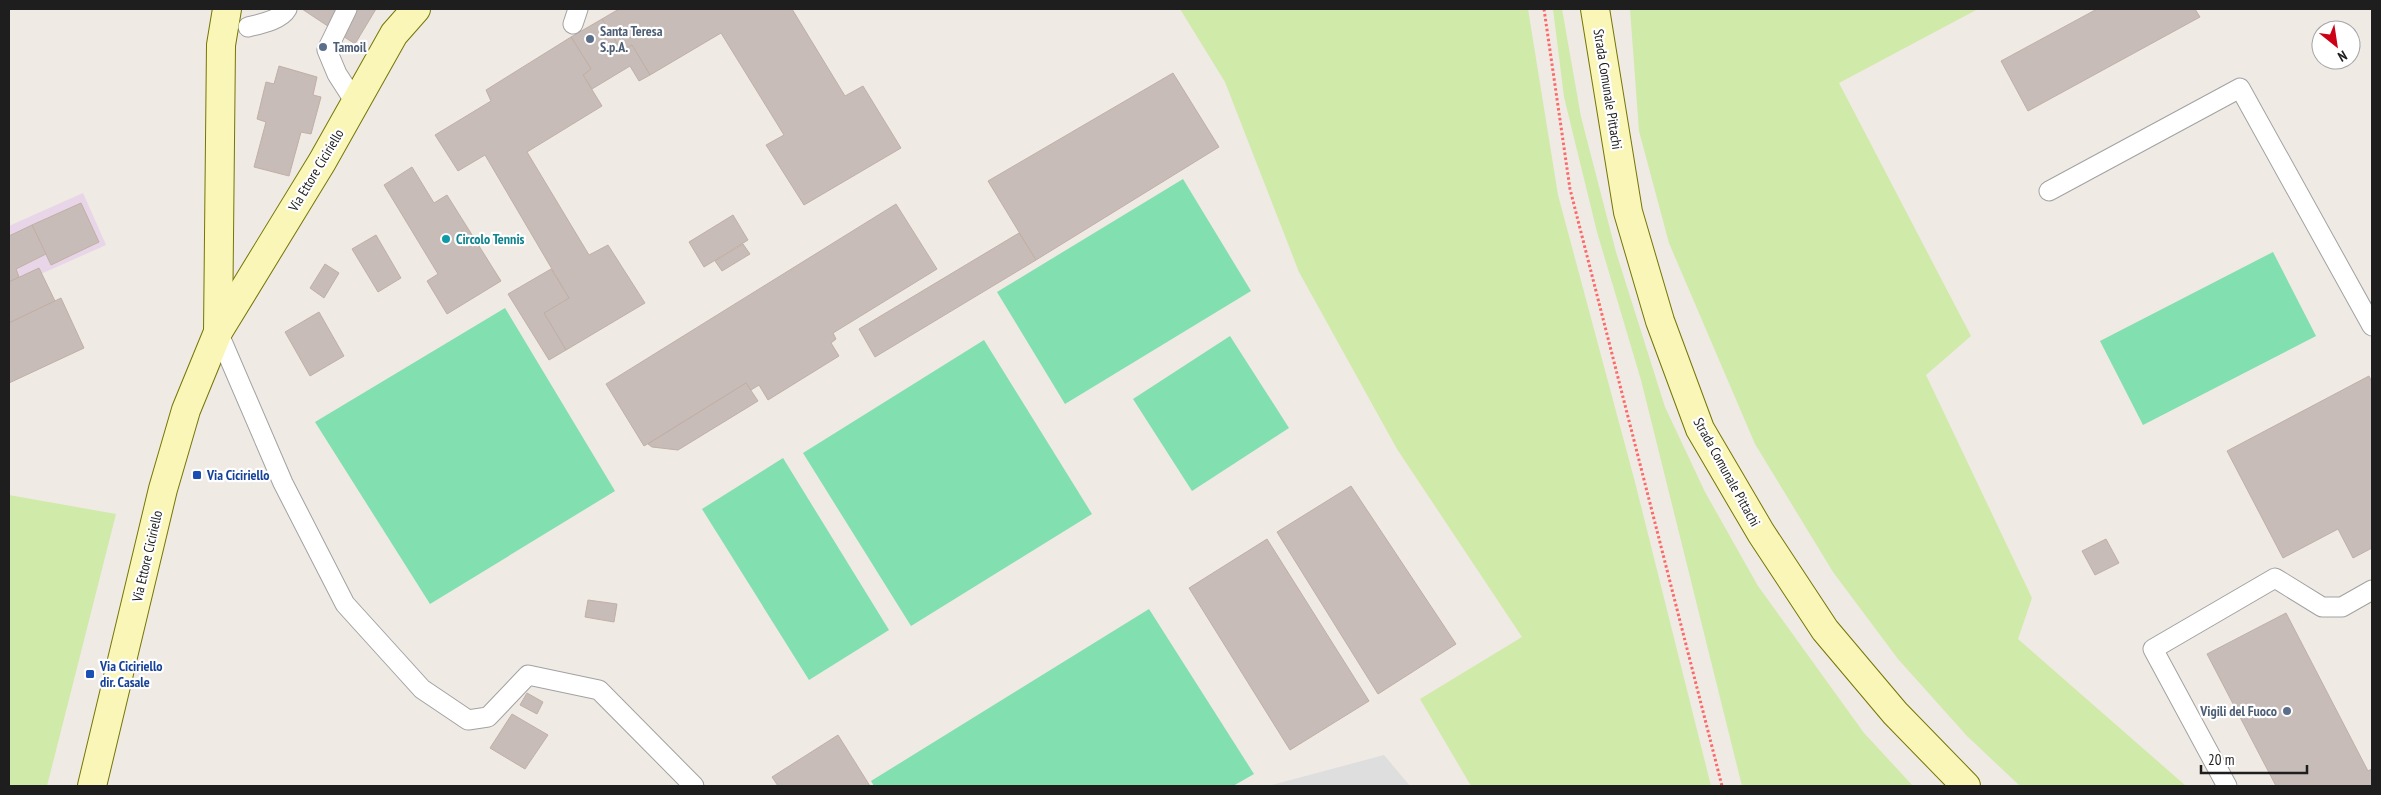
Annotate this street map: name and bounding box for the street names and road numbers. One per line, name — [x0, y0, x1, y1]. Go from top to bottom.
street label: Strada Comunale Pittachi — [1590, 27, 1626, 151]
street label: Via Ettore Ciciriello — [284, 125, 348, 215]
street label: Strada Comunale Pittachi — [1690, 414, 1764, 530]
street label: Via Ettore Ciciriello — [128, 509, 166, 604]

